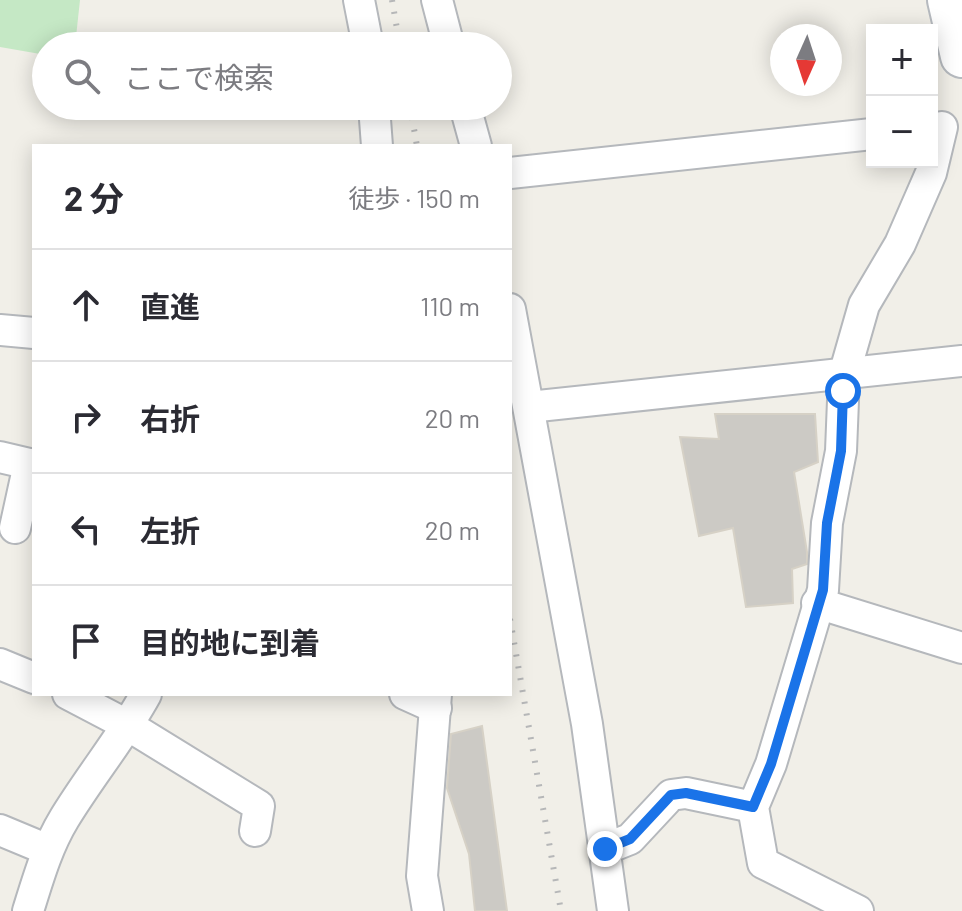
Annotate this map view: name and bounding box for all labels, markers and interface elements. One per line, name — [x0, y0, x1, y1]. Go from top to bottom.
north arrow — [770, 24, 842, 96]
map controls — [866, 24, 938, 168]
button: + — [866, 24, 938, 96]
search box — [32, 32, 512, 120]
icon: search — [60, 54, 104, 98]
text: ここで検索 — [124, 59, 274, 95]
button: − — [866, 96, 938, 168]
text: 2 分 — [64, 177, 124, 218]
text: 徒歩 · 150 m — [348, 182, 480, 213]
icon: ahead — [64, 283, 108, 327]
text: 直進 — [140, 288, 200, 324]
text: 110 m — [420, 290, 480, 321]
route start — [825, 373, 861, 409]
icon: right — [64, 395, 108, 439]
text: 右折 — [140, 400, 200, 436]
text: 20 m — [425, 402, 480, 433]
icon: left — [64, 507, 108, 551]
text: 左折 — [140, 512, 200, 548]
text: 20 m — [425, 514, 480, 545]
icon: arrive — [64, 619, 108, 663]
text: 目的地に到着 — [140, 624, 320, 660]
route end — [587, 831, 623, 867]

